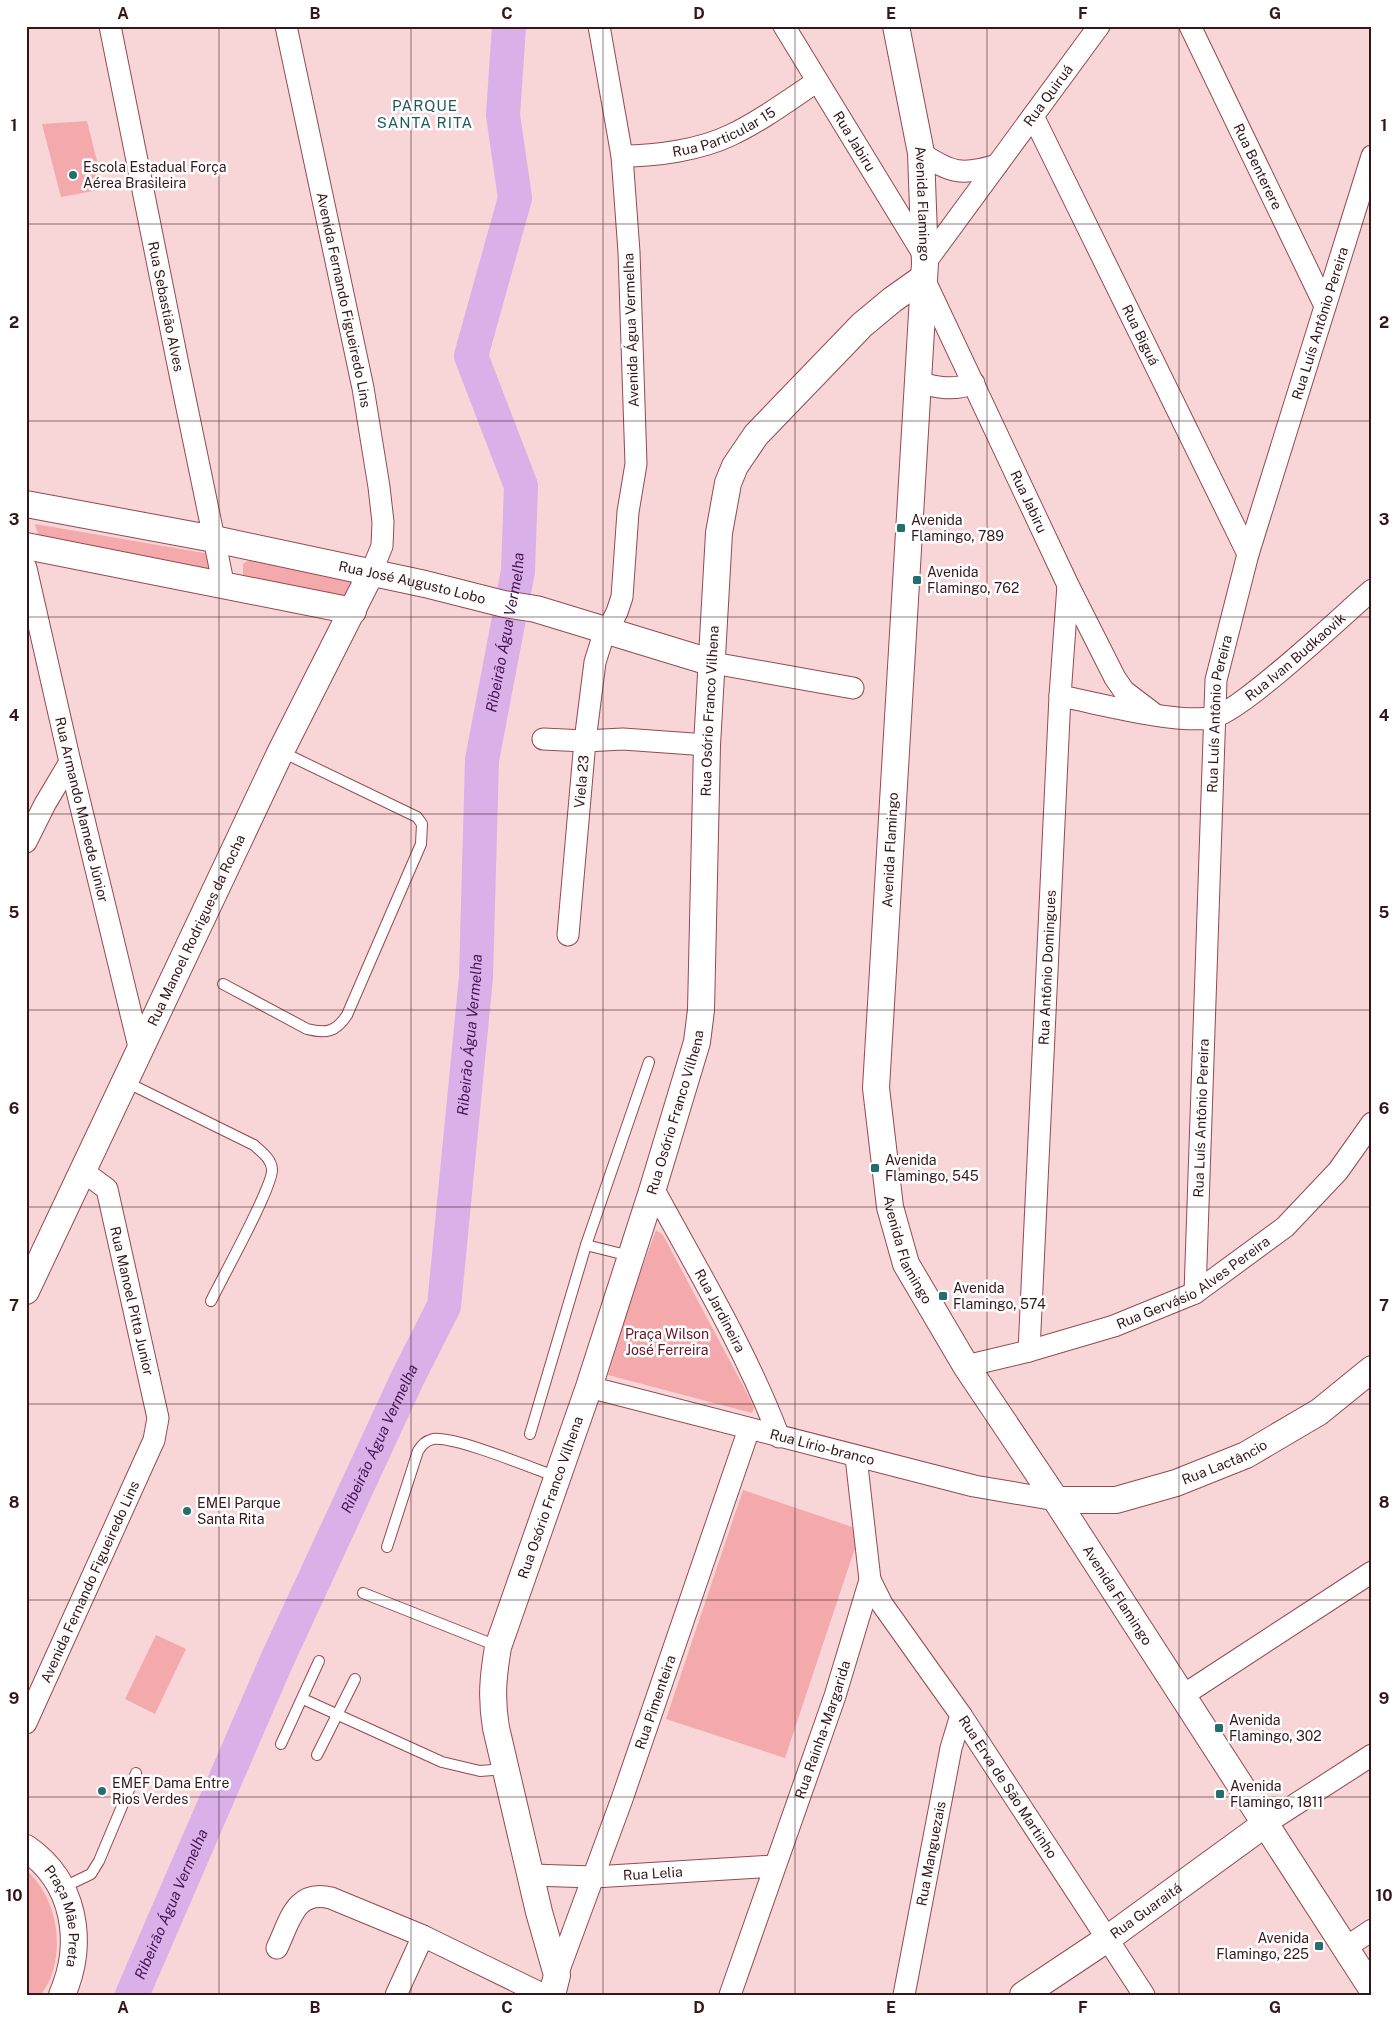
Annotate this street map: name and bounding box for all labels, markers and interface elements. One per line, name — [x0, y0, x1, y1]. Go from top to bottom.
text: A — [117, 4, 129, 23]
text: B — [310, 4, 321, 23]
text: C — [501, 4, 513, 23]
text: D — [693, 4, 705, 23]
text: E — [886, 4, 896, 23]
text: F — [1078, 4, 1088, 23]
text: G — [1269, 4, 1281, 23]
street label: Rua Quiruá — [1020, 61, 1076, 129]
district label: PARQUE SANTA RITA — [377, 97, 473, 131]
street label: Rua Particular 15 — [671, 104, 778, 160]
street label: Rua Jabiru — [830, 108, 879, 174]
text: 1 — [11, 116, 17, 135]
text: 1 — [1381, 116, 1387, 135]
street label: Rua Benterere — [1230, 121, 1285, 212]
street label: Avenida Flamingo — [912, 144, 933, 262]
place label: Escola Estadual Força Aérea Brasileira — [83, 159, 227, 191]
marker: Escola Estadual Força Aérea Brasileira — [67, 169, 79, 181]
street label: Avenida Fernando Figueiredo Lins — [314, 191, 374, 409]
street label: Rua Sebastião Alves — [145, 240, 187, 373]
street label: Rua Luís Antônio Pereira — [1289, 245, 1351, 402]
street label: Avenida Água Vermelha — [619, 253, 642, 407]
street label: Rua Biguá — [1119, 302, 1162, 368]
text: 2 — [9, 313, 19, 332]
text: 2 — [1379, 313, 1389, 332]
street label: Rua Jabiru — [1007, 468, 1050, 535]
text: 3 — [9, 510, 19, 529]
text: 3 — [1379, 510, 1389, 529]
place label: Avenida Flamingo, 789 — [911, 512, 1004, 544]
marker: Avenida Flamingo, 789 — [895, 522, 907, 534]
water label: Ribeirão Água Vermelha — [482, 552, 527, 713]
street label: Rua José Augusto Lobo — [337, 558, 487, 607]
place label: Avenida Flamingo, 762 — [927, 564, 1019, 596]
marker: Avenida Flamingo, 762 — [911, 574, 923, 586]
street label: Rua Ivan Budkaovik — [1242, 610, 1349, 704]
street label: Rua Osório Franco Vilhena — [698, 625, 722, 797]
street label: Rua Luís Antônio Pereira — [1204, 633, 1235, 793]
text: 4 — [9, 706, 20, 725]
text: 4 — [1379, 706, 1390, 725]
street label: Rua Armando Mamede Júnior — [52, 715, 112, 904]
street label: Viela 23 — [571, 754, 592, 809]
street label: Avenida Flamingo — [879, 792, 901, 908]
street label: Rua Manoel Rodrigues da Rocha — [144, 832, 248, 1028]
street label: Rua Antônio Domingues — [1035, 889, 1059, 1045]
text: 5 — [9, 903, 20, 922]
text: 5 — [1379, 903, 1390, 922]
water label: Ribeirão Água Vermelha — [454, 954, 485, 1116]
street label: Rua Osório Franco Vilhena — [643, 1029, 706, 1197]
street label: Rua Luís Antônio Pereira — [1190, 1038, 1212, 1198]
text: 6 — [9, 1099, 19, 1118]
text: 6 — [1379, 1099, 1389, 1118]
place label: Avenida Flamingo, 545 — [885, 1152, 979, 1184]
marker: Avenida Flamingo, 545 — [869, 1162, 881, 1174]
street label: Avenida Flamingo — [881, 1195, 936, 1307]
street label: Rua Manoel Pitta Junior — [107, 1225, 157, 1377]
street label: Rua Gervásio Alves Pereira — [1114, 1233, 1273, 1332]
street label: Rua Jardineira — [691, 1266, 749, 1355]
place label: Avenida Flamingo, 574 — [953, 1280, 1046, 1312]
marker: Avenida Flamingo, 574 — [937, 1290, 949, 1302]
text: 7 — [9, 1296, 19, 1315]
text: 7 — [1379, 1296, 1389, 1315]
park label: Praça Wilson José Ferreira — [625, 1326, 709, 1358]
water label: Ribeirão Água Vermelha — [337, 1361, 421, 1515]
street label: Rua Osório Franco Vilhena — [515, 1414, 586, 1581]
street label: Rua Lírio-branco — [768, 1426, 877, 1468]
street label: Rua Lactâncio — [1179, 1436, 1270, 1488]
street label: Avenida Fernando Figueiredo Lins — [37, 1478, 142, 1685]
text: 8 — [9, 1493, 20, 1512]
text: 8 — [1379, 1493, 1390, 1512]
place label: EMEI Parque Santa Rita — [197, 1495, 281, 1527]
marker: EMEI Parque Santa Rita — [181, 1505, 193, 1517]
street label: Avenida Flamingo — [1079, 1542, 1156, 1648]
street label: Rua Pimenteira — [632, 1653, 679, 1751]
street label: Rua Rainha-Margarida — [792, 1659, 853, 1801]
text: 9 — [9, 1689, 19, 1708]
text: 9 — [1379, 1689, 1389, 1708]
place label: Avenida Flamingo, 302 — [1229, 1712, 1322, 1744]
street label: Rua Erva de São Martinho — [956, 1713, 1060, 1861]
marker: Avenida Flamingo, 302 — [1213, 1722, 1225, 1734]
place label: EMEF Dama Entre Rios Verdes — [112, 1775, 229, 1807]
place label: Avenida Flamingo, 1811 — [1230, 1778, 1323, 1810]
marker: EMEF Dama Entre Rios Verdes — [96, 1785, 108, 1797]
marker: Avenida Flamingo, 1811 — [1214, 1788, 1226, 1800]
street label: Rua Manguezais — [913, 1800, 949, 1907]
water label: Ribeirão Água Vermelha — [131, 1826, 211, 1982]
street label: Praça Mãe Preta — [41, 1862, 82, 1969]
street label: Rua Lelia — [623, 1864, 683, 1883]
street label: Rua Guaraitá — [1107, 1879, 1185, 1942]
text: 10 — [5, 1886, 23, 1905]
text: 10 — [1375, 1886, 1393, 1905]
place label: Avenida Flamingo, 225 — [1216, 1930, 1309, 1962]
marker: Avenida Flamingo, 225 — [1313, 1940, 1325, 1952]
text: A — [117, 1998, 129, 2017]
text: B — [310, 1998, 321, 2017]
text: C — [501, 1998, 513, 2017]
text: D — [693, 1998, 705, 2017]
text: E — [886, 1998, 896, 2017]
text: F — [1078, 1998, 1088, 2017]
text: G — [1269, 1998, 1281, 2017]

